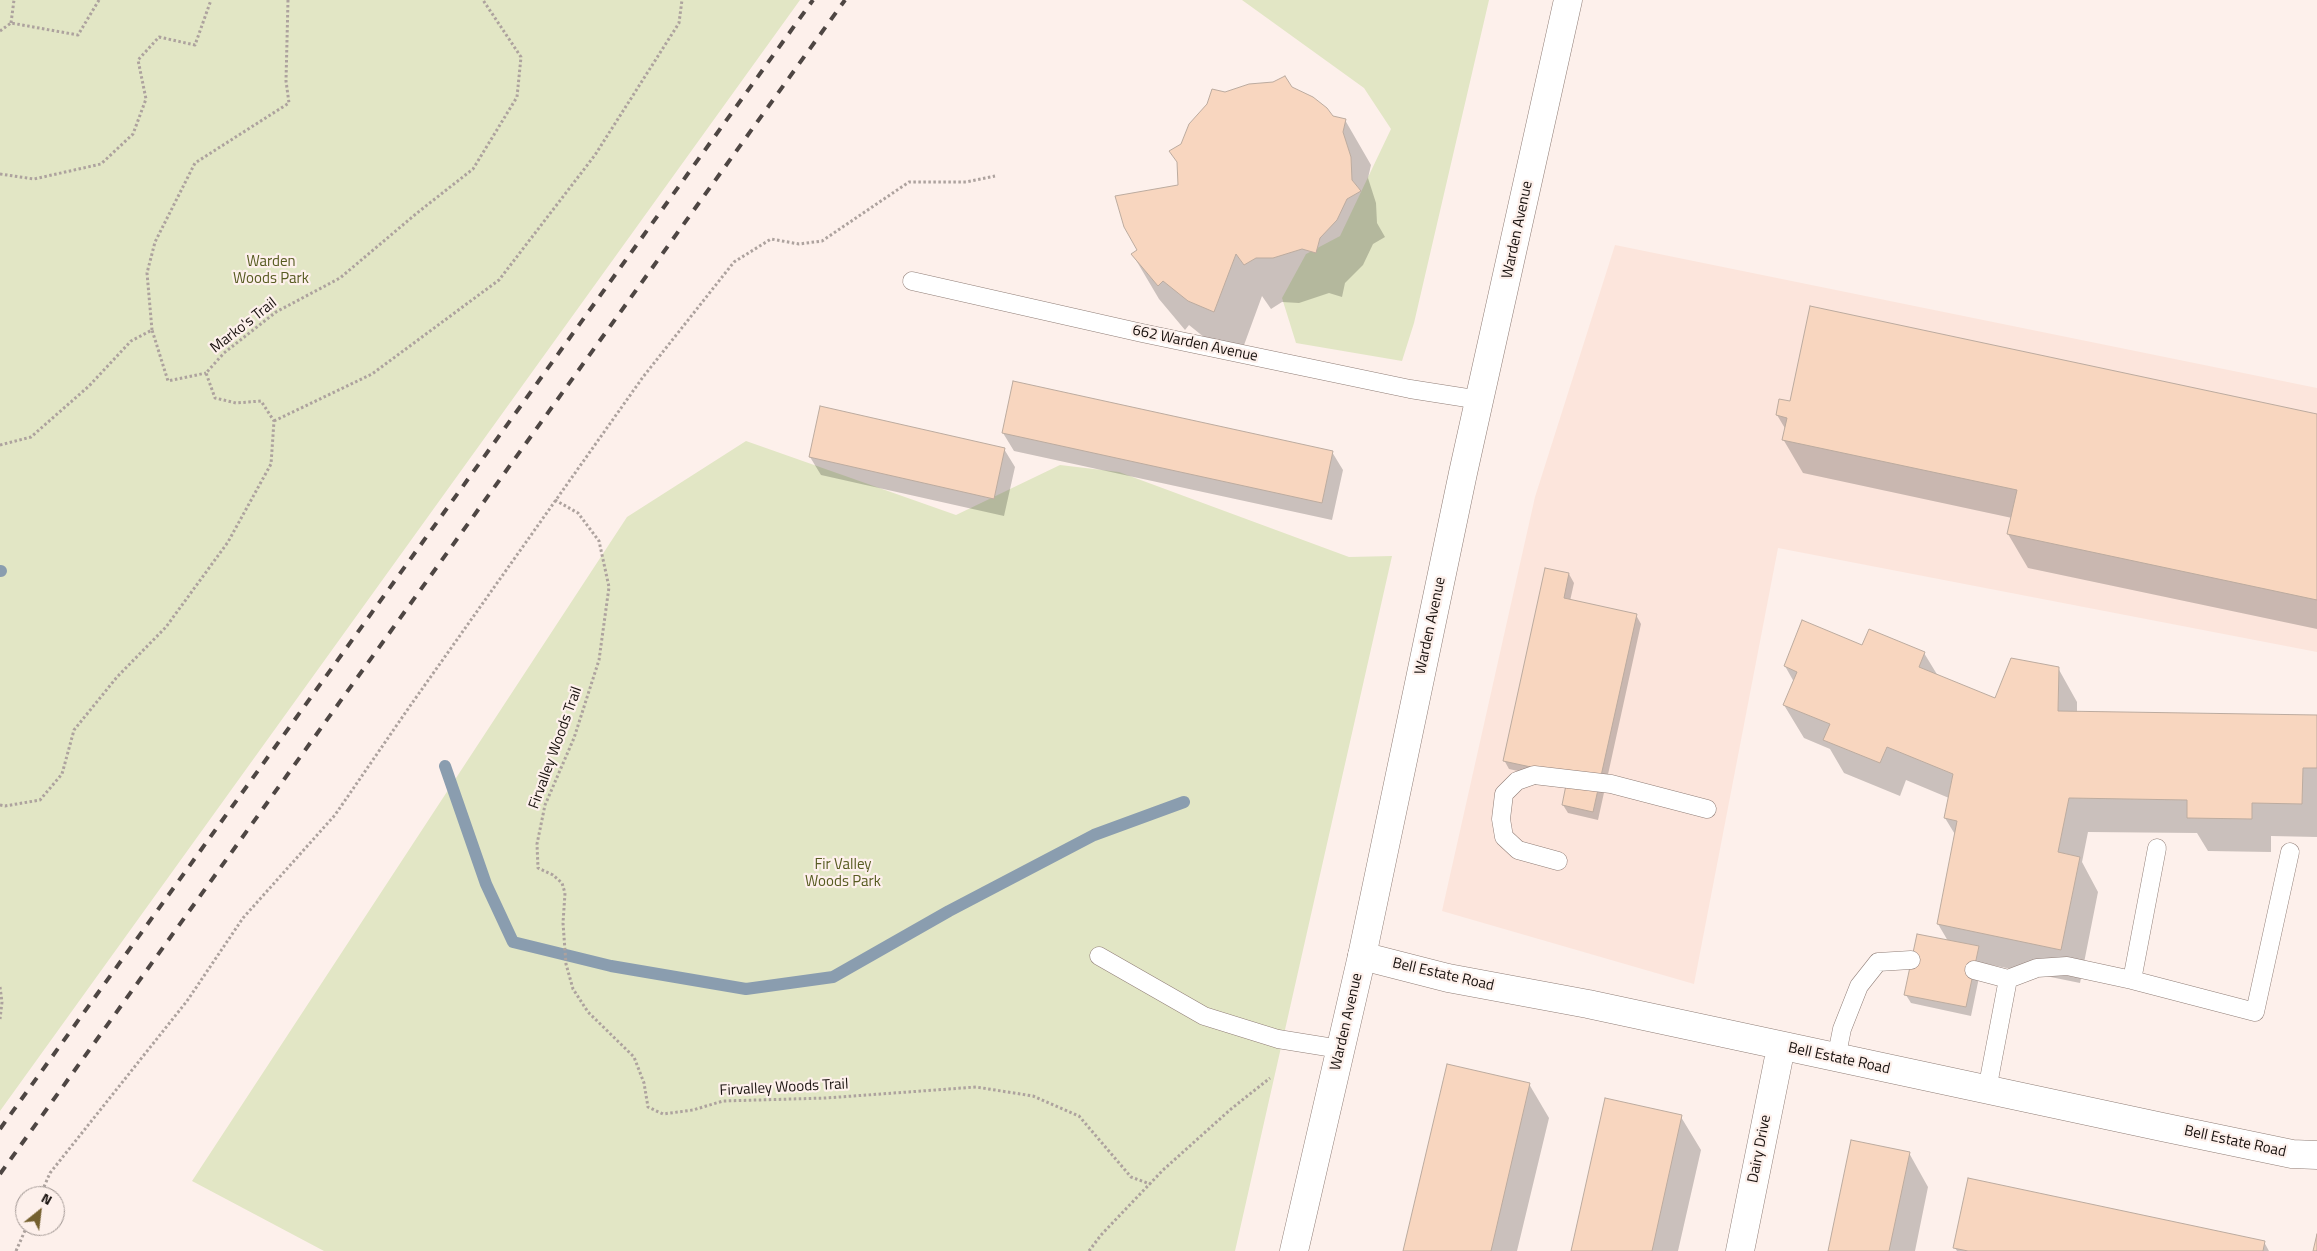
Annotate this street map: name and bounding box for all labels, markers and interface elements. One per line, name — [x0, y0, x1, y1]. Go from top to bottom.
street label: Warden Avenue — [1499, 180, 1537, 280]
park label: Warden Woods Park — [233, 253, 309, 288]
street label: Marko's Trail — [207, 294, 281, 358]
street label: 662 Warden Avenue — [1131, 322, 1259, 366]
street label: Warden Avenue — [1412, 576, 1450, 676]
street label: Firvalley Woods Trail — [525, 684, 587, 812]
park label: Fir Valley Woods Park — [805, 856, 881, 891]
street label: Bell Estate Road — [1390, 955, 1496, 995]
street label: Warden Avenue — [1327, 972, 1367, 1072]
street label: Bell Estate Road — [1786, 1039, 1892, 1079]
street label: Firvalley Woods Trail — [719, 1076, 849, 1100]
street label: Dairy Drive — [1745, 1113, 1775, 1185]
street label: Bell Estate Road — [2182, 1122, 2288, 1162]
north arrow — [15, 1186, 65, 1236]
text: N — [38, 1187, 56, 1210]

